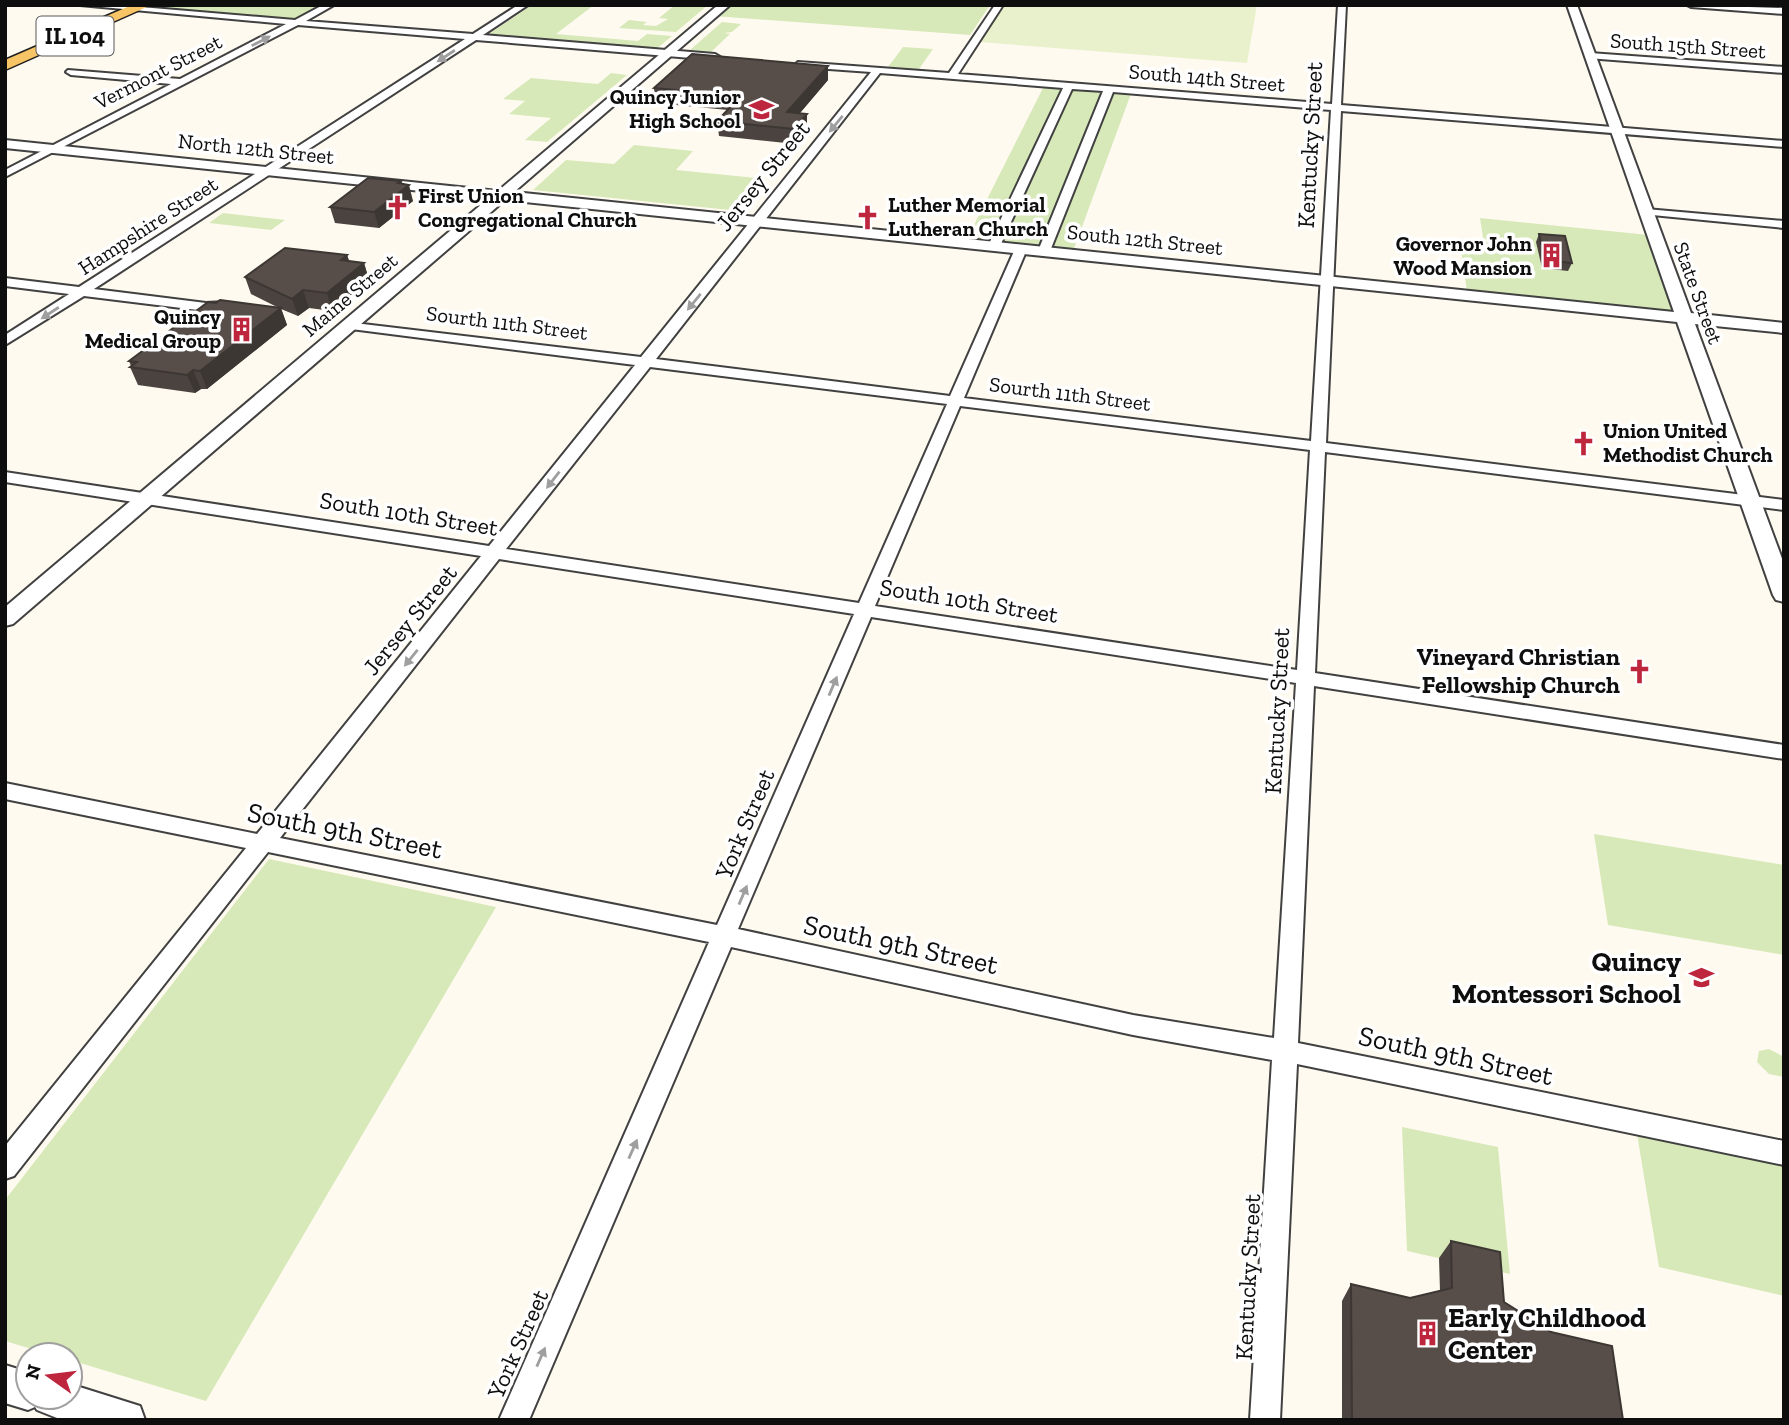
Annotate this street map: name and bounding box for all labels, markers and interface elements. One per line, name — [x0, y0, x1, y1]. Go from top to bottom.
road number: IL 104 — [36, 17, 114, 56]
street label: South 15th Street — [1609, 28, 1767, 63]
street label: Vermont Street — [89, 29, 226, 115]
one-way arrow — [251, 35, 271, 46]
one-way arrow — [437, 49, 456, 62]
street label: South 14th Street — [1128, 58, 1286, 97]
street label: Kentucky Street — [1291, 61, 1328, 229]
place label: Quincy Junior High School — [610, 84, 741, 133]
school or university icon: Quincy Junior High School — [747, 95, 775, 123]
street label: Jersey Street — [709, 115, 816, 237]
one-way arrow — [829, 115, 844, 132]
street label: North 12th Street — [177, 128, 336, 169]
street label: Hampshire Street — [73, 171, 222, 280]
place label: First Union Congregational Church — [418, 183, 637, 232]
place label: Luther Memorial Lutheran Church — [888, 192, 1048, 241]
church icon: First Union Congregational Church — [384, 194, 412, 222]
church icon: Luther Memorial Lutheran Church — [854, 203, 882, 231]
street label: South 12th Street — [1066, 219, 1224, 260]
place label: Governor John Wood Mansion — [1393, 231, 1533, 280]
street label: State Street — [1668, 238, 1729, 348]
building icon: Governor John Wood Mansion — [1538, 242, 1566, 270]
street label: Maine Street — [297, 248, 402, 342]
one-way arrow — [687, 292, 702, 310]
street label: Sourth 11th Street — [425, 300, 589, 345]
place label: Quincy Medical Group — [85, 304, 221, 353]
one-way arrow — [40, 306, 59, 319]
building icon: Quincy Medical Group — [227, 315, 255, 343]
street label: Sourth 11th Street — [988, 371, 1152, 416]
place label: Union United Methodist Church — [1603, 418, 1773, 467]
church icon: Union United Methodist Church — [1569, 429, 1597, 457]
one-way arrow — [545, 470, 560, 488]
street label: South 10th Street — [318, 485, 500, 542]
street label: Jersey Street — [356, 559, 463, 681]
street label: South 10th Street — [878, 572, 1060, 629]
street label: Kentucky Street — [1258, 627, 1295, 795]
place label: Vineyard Christian Fellowship Church — [1417, 642, 1620, 699]
one-way arrow — [404, 649, 419, 666]
church icon: Vineyard Christian Fellowship Church — [1626, 657, 1654, 685]
one-way arrow — [828, 676, 839, 697]
street label: York Street — [708, 765, 781, 884]
street label: South 9th Street — [245, 795, 446, 866]
one-way arrow — [738, 885, 749, 906]
street label: South 9th Street — [801, 908, 1002, 981]
place label: Quincy Montessori School — [1452, 945, 1681, 1010]
school or university icon: Quincy Montessori School — [1687, 963, 1715, 991]
street label: South 9th Street — [1356, 1019, 1557, 1092]
one-way arrow — [627, 1139, 639, 1159]
street label: Kentucky Street — [1229, 1193, 1266, 1361]
street label: York Street — [480, 1285, 554, 1404]
place label: Early Childhood Center — [1448, 1301, 1646, 1366]
building icon: Early Childhood Center — [1414, 1319, 1442, 1347]
north arrow — [14, 1341, 84, 1411]
one-way arrow — [535, 1347, 547, 1367]
text: N — [20, 1362, 46, 1382]

